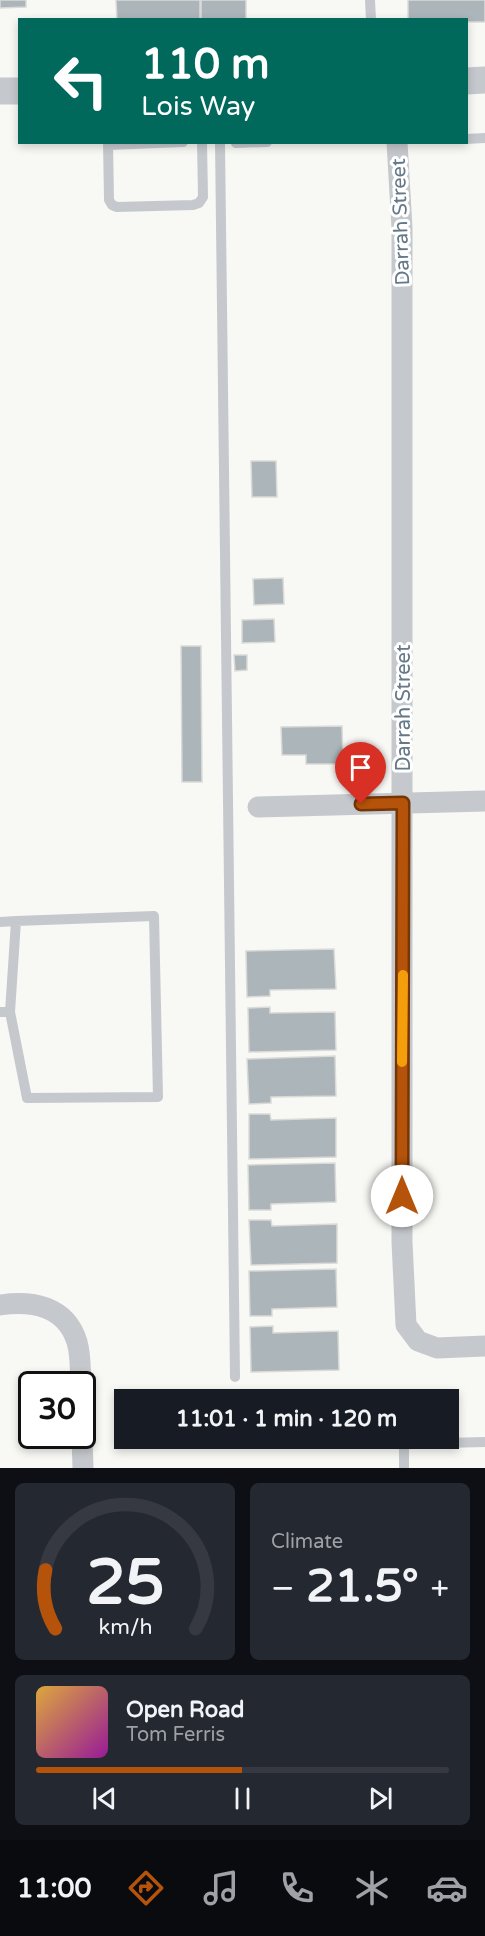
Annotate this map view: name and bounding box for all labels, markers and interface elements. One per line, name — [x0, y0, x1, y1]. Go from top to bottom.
text: 110 m — [141, 39, 270, 90]
icon: left — [42, 42, 120, 120]
text: Lois Way — [141, 90, 255, 123]
street label: Darrah Street — [387, 158, 415, 286]
street label: Darrah Street — [392, 644, 416, 772]
pin — [335, 742, 386, 804]
icon: arrive — [344, 751, 377, 784]
position arrow — [370, 1164, 434, 1228]
speed limit sign: 30 — [18, 1371, 96, 1449]
text: 11:01 · 1 min · 120 m — [176, 1406, 397, 1432]
text: Climate — [271, 1530, 343, 1554]
text: 25 — [86, 1546, 164, 1621]
text: 21.5° — [306, 1560, 419, 1614]
text: − — [271, 1569, 295, 1608]
text: + — [430, 1569, 449, 1608]
text: km/h — [98, 1614, 152, 1640]
text: Open Road — [126, 1697, 244, 1723]
text: Tom Ferris — [126, 1723, 225, 1747]
icon: previous — [88, 1782, 121, 1815]
icon: pause — [226, 1782, 259, 1815]
icon: next — [364, 1782, 397, 1815]
icon: directions — [125, 1867, 167, 1909]
icon: music — [200, 1867, 242, 1909]
icon: phone — [276, 1867, 318, 1909]
icon: climate — [351, 1867, 393, 1909]
icon: car — [426, 1867, 468, 1909]
text: 11:00 — [17, 1872, 92, 1905]

